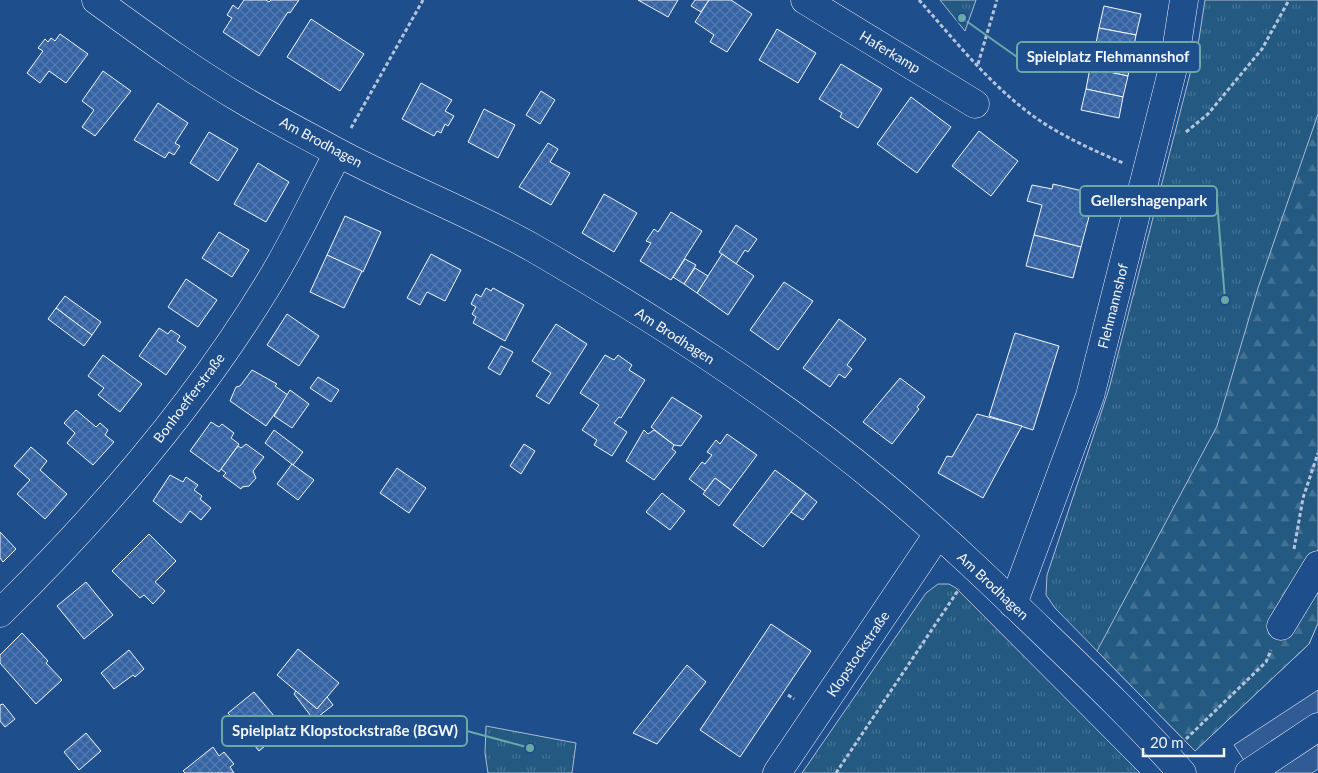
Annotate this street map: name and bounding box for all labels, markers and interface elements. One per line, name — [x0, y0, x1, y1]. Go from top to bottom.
street label: Haferkamp — [857, 27, 924, 76]
callout: Spielplatz Flehmannshof — [1017, 42, 1200, 72]
text: Spielplatz Flehmannshof — [1027, 47, 1190, 65]
street label: Am Brodhagen — [277, 113, 365, 170]
callout: Gellershagenpark — [1080, 186, 1217, 216]
text: Gellershagenpark — [1091, 191, 1208, 209]
street label: Flehmannshof — [1094, 262, 1131, 350]
street label: Am Brodhagen — [632, 304, 718, 368]
street label: Bonhoefferstraße — [149, 350, 228, 446]
street label: Am Brodhagen — [954, 548, 1032, 623]
street label: Klopstockstraße — [823, 608, 893, 700]
callout: Spielplatz Klopstockstraße (BGW) — [222, 716, 467, 746]
text: Spielplatz Klopstockstraße (BGW) — [232, 721, 458, 739]
scale bar — [1143, 726, 1224, 758]
text: 20 m — [1150, 733, 1184, 751]

